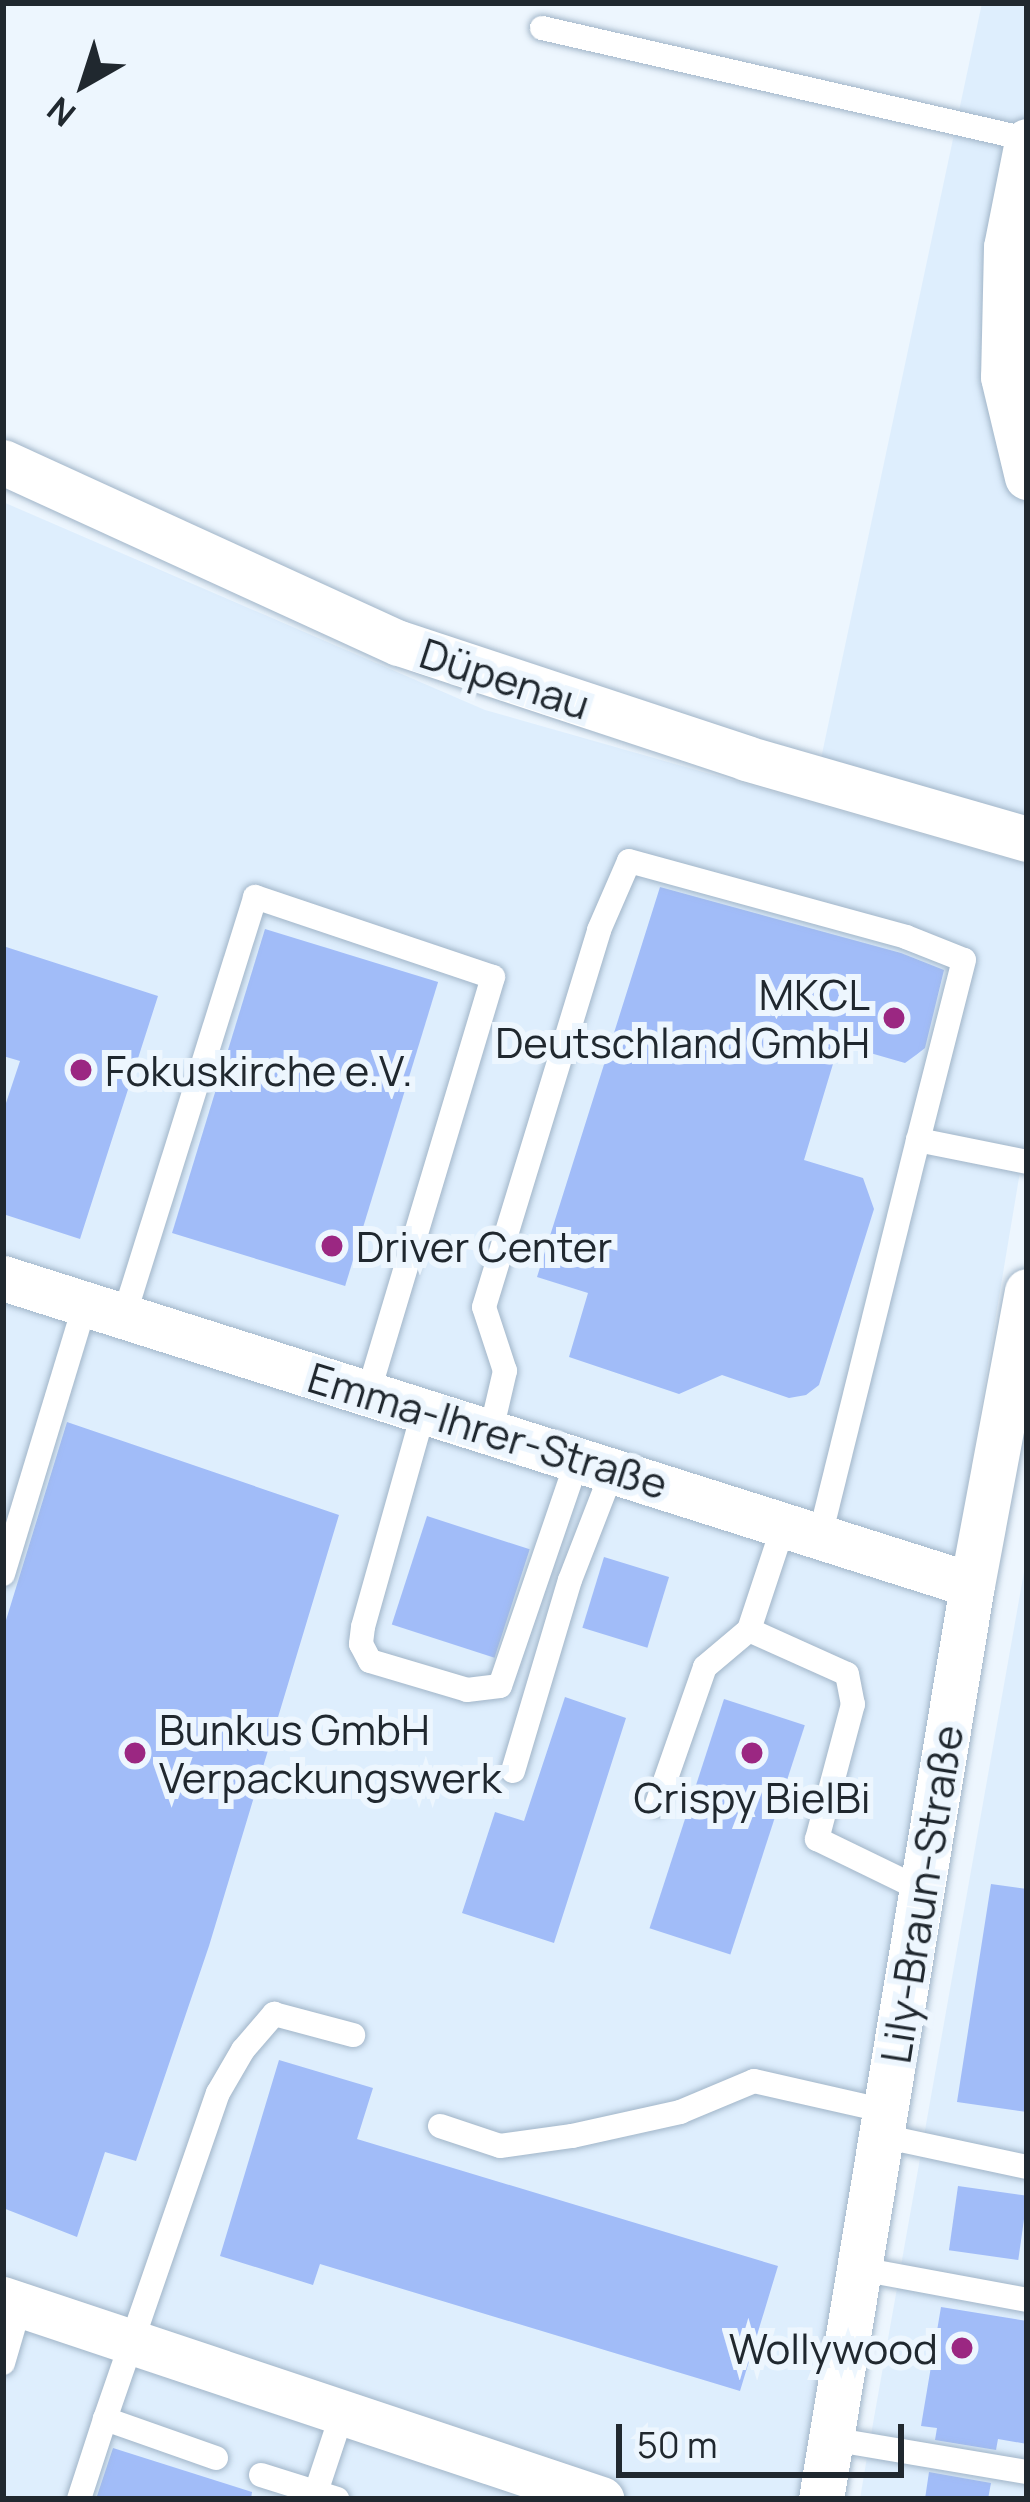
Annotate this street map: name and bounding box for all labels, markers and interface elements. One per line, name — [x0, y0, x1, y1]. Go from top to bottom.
north arrow — [24, 24, 144, 144]
text: N — [38, 87, 84, 137]
street label: Düpenau — [414, 627, 596, 729]
place label: MKCL Deutschland GmbH — [495, 969, 870, 1068]
marker: MKCL Deutschland GmbH — [881, 1005, 907, 1031]
place label: Fokuskirche e.V. — [105, 1045, 413, 1095]
marker: Fokuskirche e.V. — [68, 1057, 94, 1083]
place label: Driver Center — [356, 1221, 612, 1271]
marker: Driver Center — [319, 1233, 345, 1259]
street label: Emma-Ihrer-Straße — [302, 1351, 674, 1509]
place label: Bunkus GmbH Verpackungswerk — [159, 1704, 502, 1802]
street label: Lily-Braun-Straße — [869, 1721, 973, 2067]
marker: Bunkus GmbH Verpackungswerk — [122, 1740, 148, 1766]
marker: Crispy BielBi — [739, 1740, 765, 1766]
place label: Crispy BielBi — [633, 1772, 871, 1822]
place label: Wollywood — [729, 2323, 938, 2373]
marker: Wollywood — [949, 2335, 975, 2361]
scale bar — [622, 2400, 910, 2474]
text: 50 m — [637, 2420, 717, 2469]

